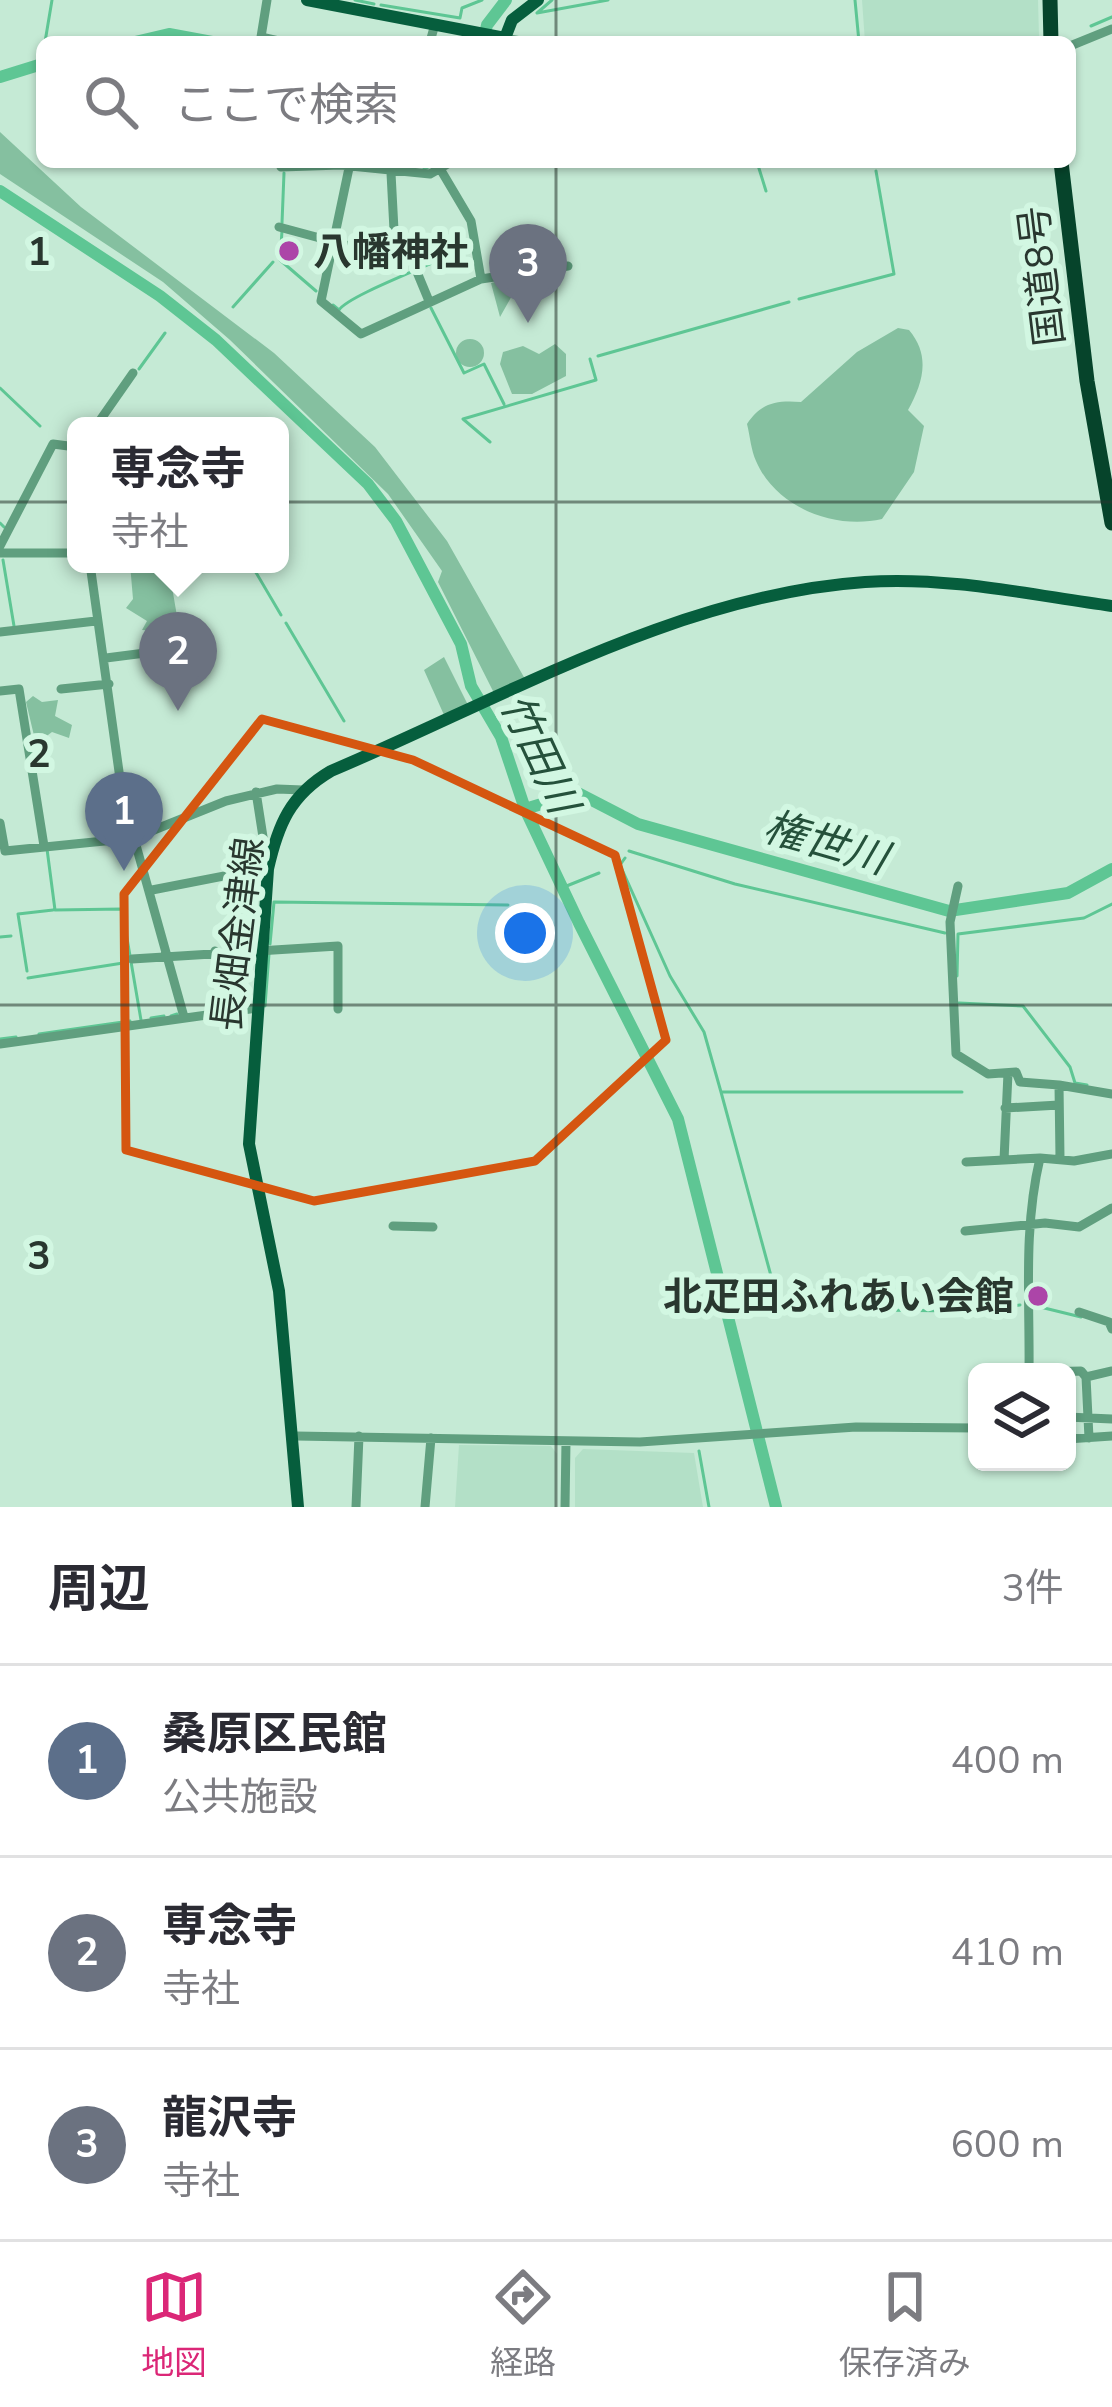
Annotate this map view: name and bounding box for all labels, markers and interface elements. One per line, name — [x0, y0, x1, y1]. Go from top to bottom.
search box — [36, 36, 1076, 168]
icon: search — [78, 69, 144, 135]
text: ここで検索 — [174, 75, 399, 136]
street label: 国道8号 — [1008, 203, 1077, 349]
pin: 3 — [489, 224, 567, 323]
text: 1 — [27, 226, 51, 279]
place label: 八幡神社 — [313, 226, 469, 279]
marker: 八幡神社 — [276, 238, 302, 264]
popup — [67, 417, 289, 573]
text: 専念寺 — [110, 439, 246, 500]
text: 寺社 — [110, 506, 189, 559]
pin: 2 — [139, 612, 217, 711]
water label: 竹田川 — [486, 684, 593, 826]
text: 2 — [27, 728, 51, 781]
pin: 1 — [85, 772, 163, 871]
water label: 権世川 — [757, 799, 898, 889]
street label: 長畑金津線 — [200, 834, 277, 1034]
your location — [495, 903, 555, 963]
text: 3 — [27, 1230, 51, 1283]
place label: 北疋田ふれあい会館 — [663, 1271, 1014, 1324]
marker: 北疋田ふれあい会館 — [1025, 1283, 1051, 1309]
map controls — [968, 1363, 1076, 1471]
button: layers — [968, 1363, 1076, 1471]
text: 周辺 — [48, 1554, 150, 1624]
text: 3件 — [1002, 1562, 1064, 1615]
text: 桑原区民館 — [162, 1704, 387, 1765]
text: 1 — [75, 1734, 99, 1787]
text: 400 m — [950, 1734, 1064, 1787]
text: 公共施設 — [162, 1771, 318, 1824]
text: 専念寺 — [162, 1896, 297, 1957]
text: 2 — [75, 1926, 99, 1979]
text: 410 m — [950, 1926, 1064, 1979]
text: 寺社 — [162, 1963, 240, 2016]
text: 龍沢寺 — [162, 2088, 297, 2149]
text: 3 — [75, 2118, 99, 2171]
text: 600 m — [950, 2118, 1064, 2171]
text: 寺社 — [162, 2155, 240, 2208]
tab: 地図 — [141, 2264, 207, 2386]
tab: 経路 — [490, 2264, 556, 2386]
tab: 保存済み — [839, 2264, 971, 2386]

